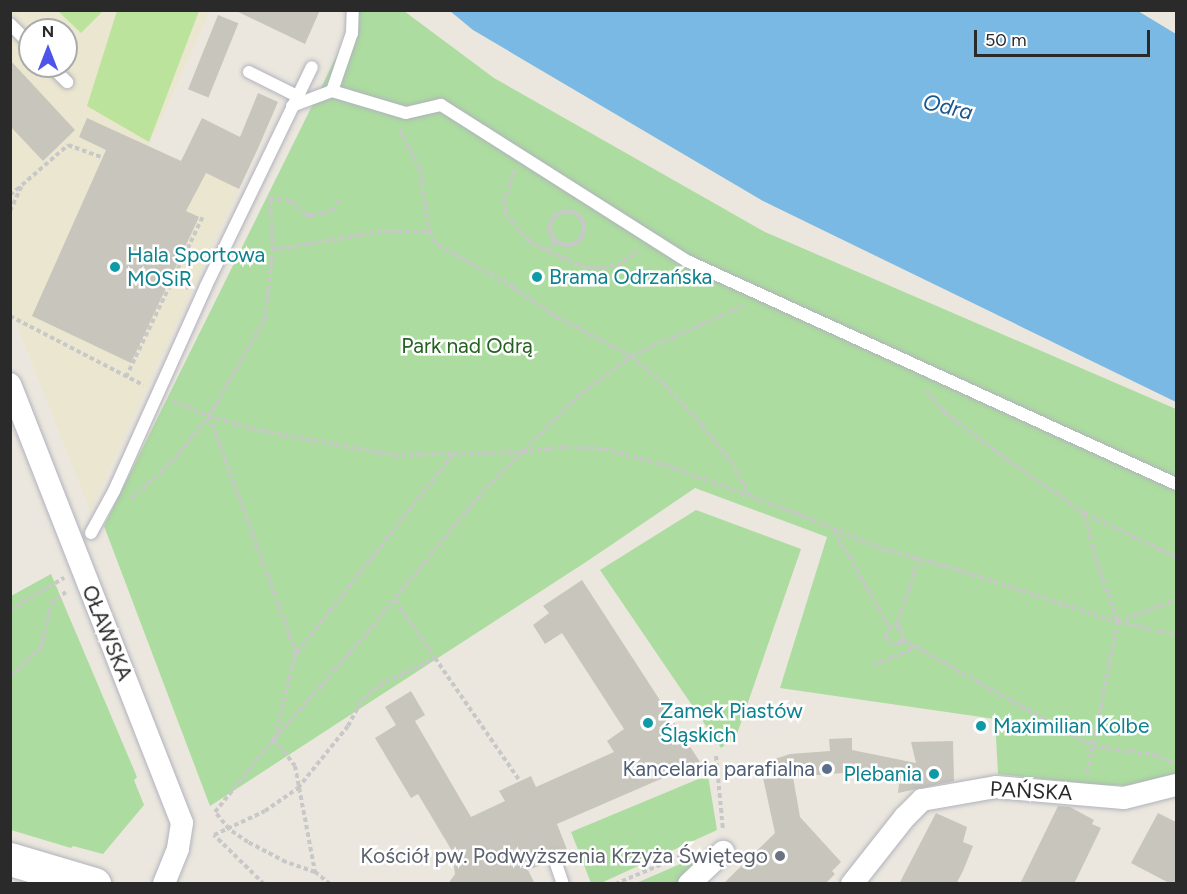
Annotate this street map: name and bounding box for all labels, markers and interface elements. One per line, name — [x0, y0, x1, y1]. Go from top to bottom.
north arrow — [18, 18, 78, 78]
scale bar — [977, 18, 1152, 56]
text: N — [42, 22, 54, 41]
text: 50 m — [985, 29, 1027, 51]
water label: Odra — [920, 88, 976, 126]
place label: Hala Sportowa MOSiR — [127, 242, 265, 292]
marker: Hala Sportowa MOSiR — [108, 260, 122, 274]
place label: Brama Odrzańska — [549, 264, 712, 290]
marker: Brama Odrzańska — [530, 270, 544, 284]
park label: Park nad Odrą — [401, 333, 533, 359]
street label: OŁAWSKA — [76, 582, 138, 684]
place label: Zamek Piastów Śląskich — [660, 698, 803, 748]
place label: Maximilian Kolbe — [993, 713, 1149, 739]
marker: Zamek Piastów Śląskich — [641, 716, 655, 730]
marker: Maximilian Kolbe — [974, 719, 988, 733]
place label: Kancelaria parafialna — [623, 756, 815, 782]
place label: Plebania — [843, 761, 922, 787]
marker: Kancelaria parafialna — [820, 762, 834, 776]
marker: Plebania — [927, 767, 941, 781]
street label: PAŃSKA — [989, 776, 1073, 806]
place label: Kościół pw. Podwyższenia Krzyża Świętego — [360, 843, 768, 869]
marker: Kościół pw. Podwyższenia Krzyża Świętego — [773, 849, 787, 863]

